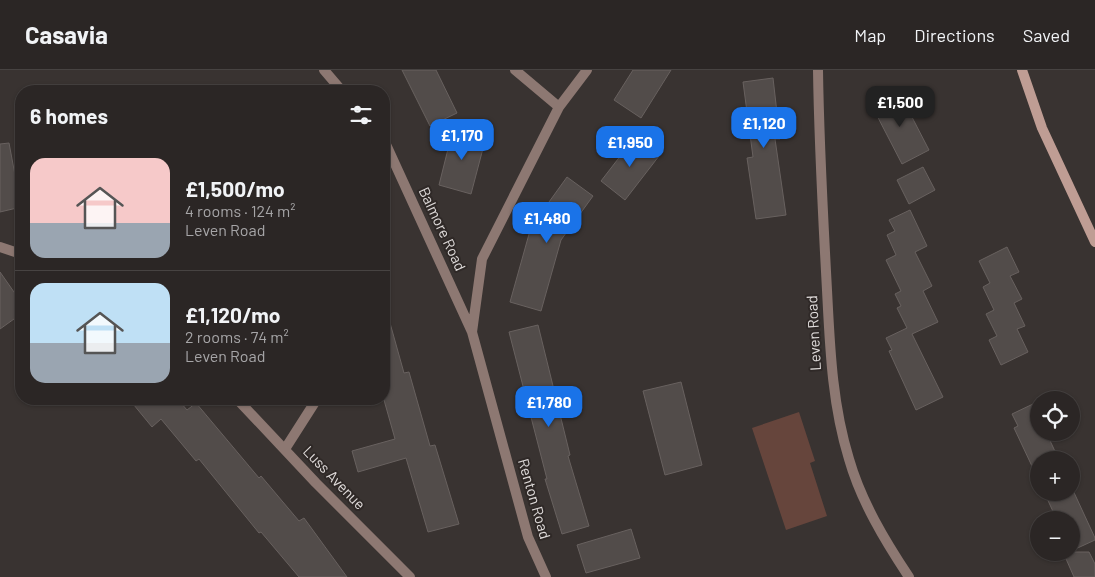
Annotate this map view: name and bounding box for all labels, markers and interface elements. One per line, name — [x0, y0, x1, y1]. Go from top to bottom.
text: Casavia — [25, 20, 108, 49]
text: Map — [854, 24, 886, 46]
text: Directions — [914, 24, 995, 46]
text: Saved — [1023, 24, 1070, 46]
pin: £1,500 — [859, 85, 941, 128]
text: £1,500 — [877, 92, 923, 111]
icon: filters — [347, 101, 375, 129]
text: 6 homes — [30, 103, 108, 128]
pin: £1,120 — [723, 106, 805, 149]
text: £1,120 — [742, 113, 786, 132]
pin: £1,170 — [421, 118, 503, 161]
text: £1,170 — [441, 125, 483, 144]
pin: £1,950 — [589, 126, 671, 168]
text: £1,950 — [607, 132, 653, 151]
text: £1,500/mo — [185, 176, 285, 201]
icon: home — [70, 178, 130, 238]
street label: Balmore Road — [416, 184, 470, 273]
text: 4 rooms · 124 m² — [185, 201, 296, 220]
pin: £1,480 — [506, 202, 588, 244]
text: £1,480 — [523, 208, 571, 227]
text: Leven Road — [185, 220, 265, 239]
street label: Leven Road — [802, 295, 824, 371]
text: £1,120/mo — [185, 302, 281, 327]
icon: home — [70, 303, 130, 363]
text: 2 rooms · 74 m² — [185, 327, 289, 346]
text: Leven Road — [185, 346, 265, 365]
pin: £1,780 — [508, 386, 590, 428]
map controls — [1030, 391, 1080, 561]
button: locate — [1030, 391, 1080, 441]
text: £1,780 — [526, 392, 572, 411]
street label: Luss Avenue — [300, 442, 369, 513]
button: + — [1030, 451, 1080, 501]
street label: Renton Road — [515, 456, 555, 541]
button: − — [1030, 511, 1080, 561]

